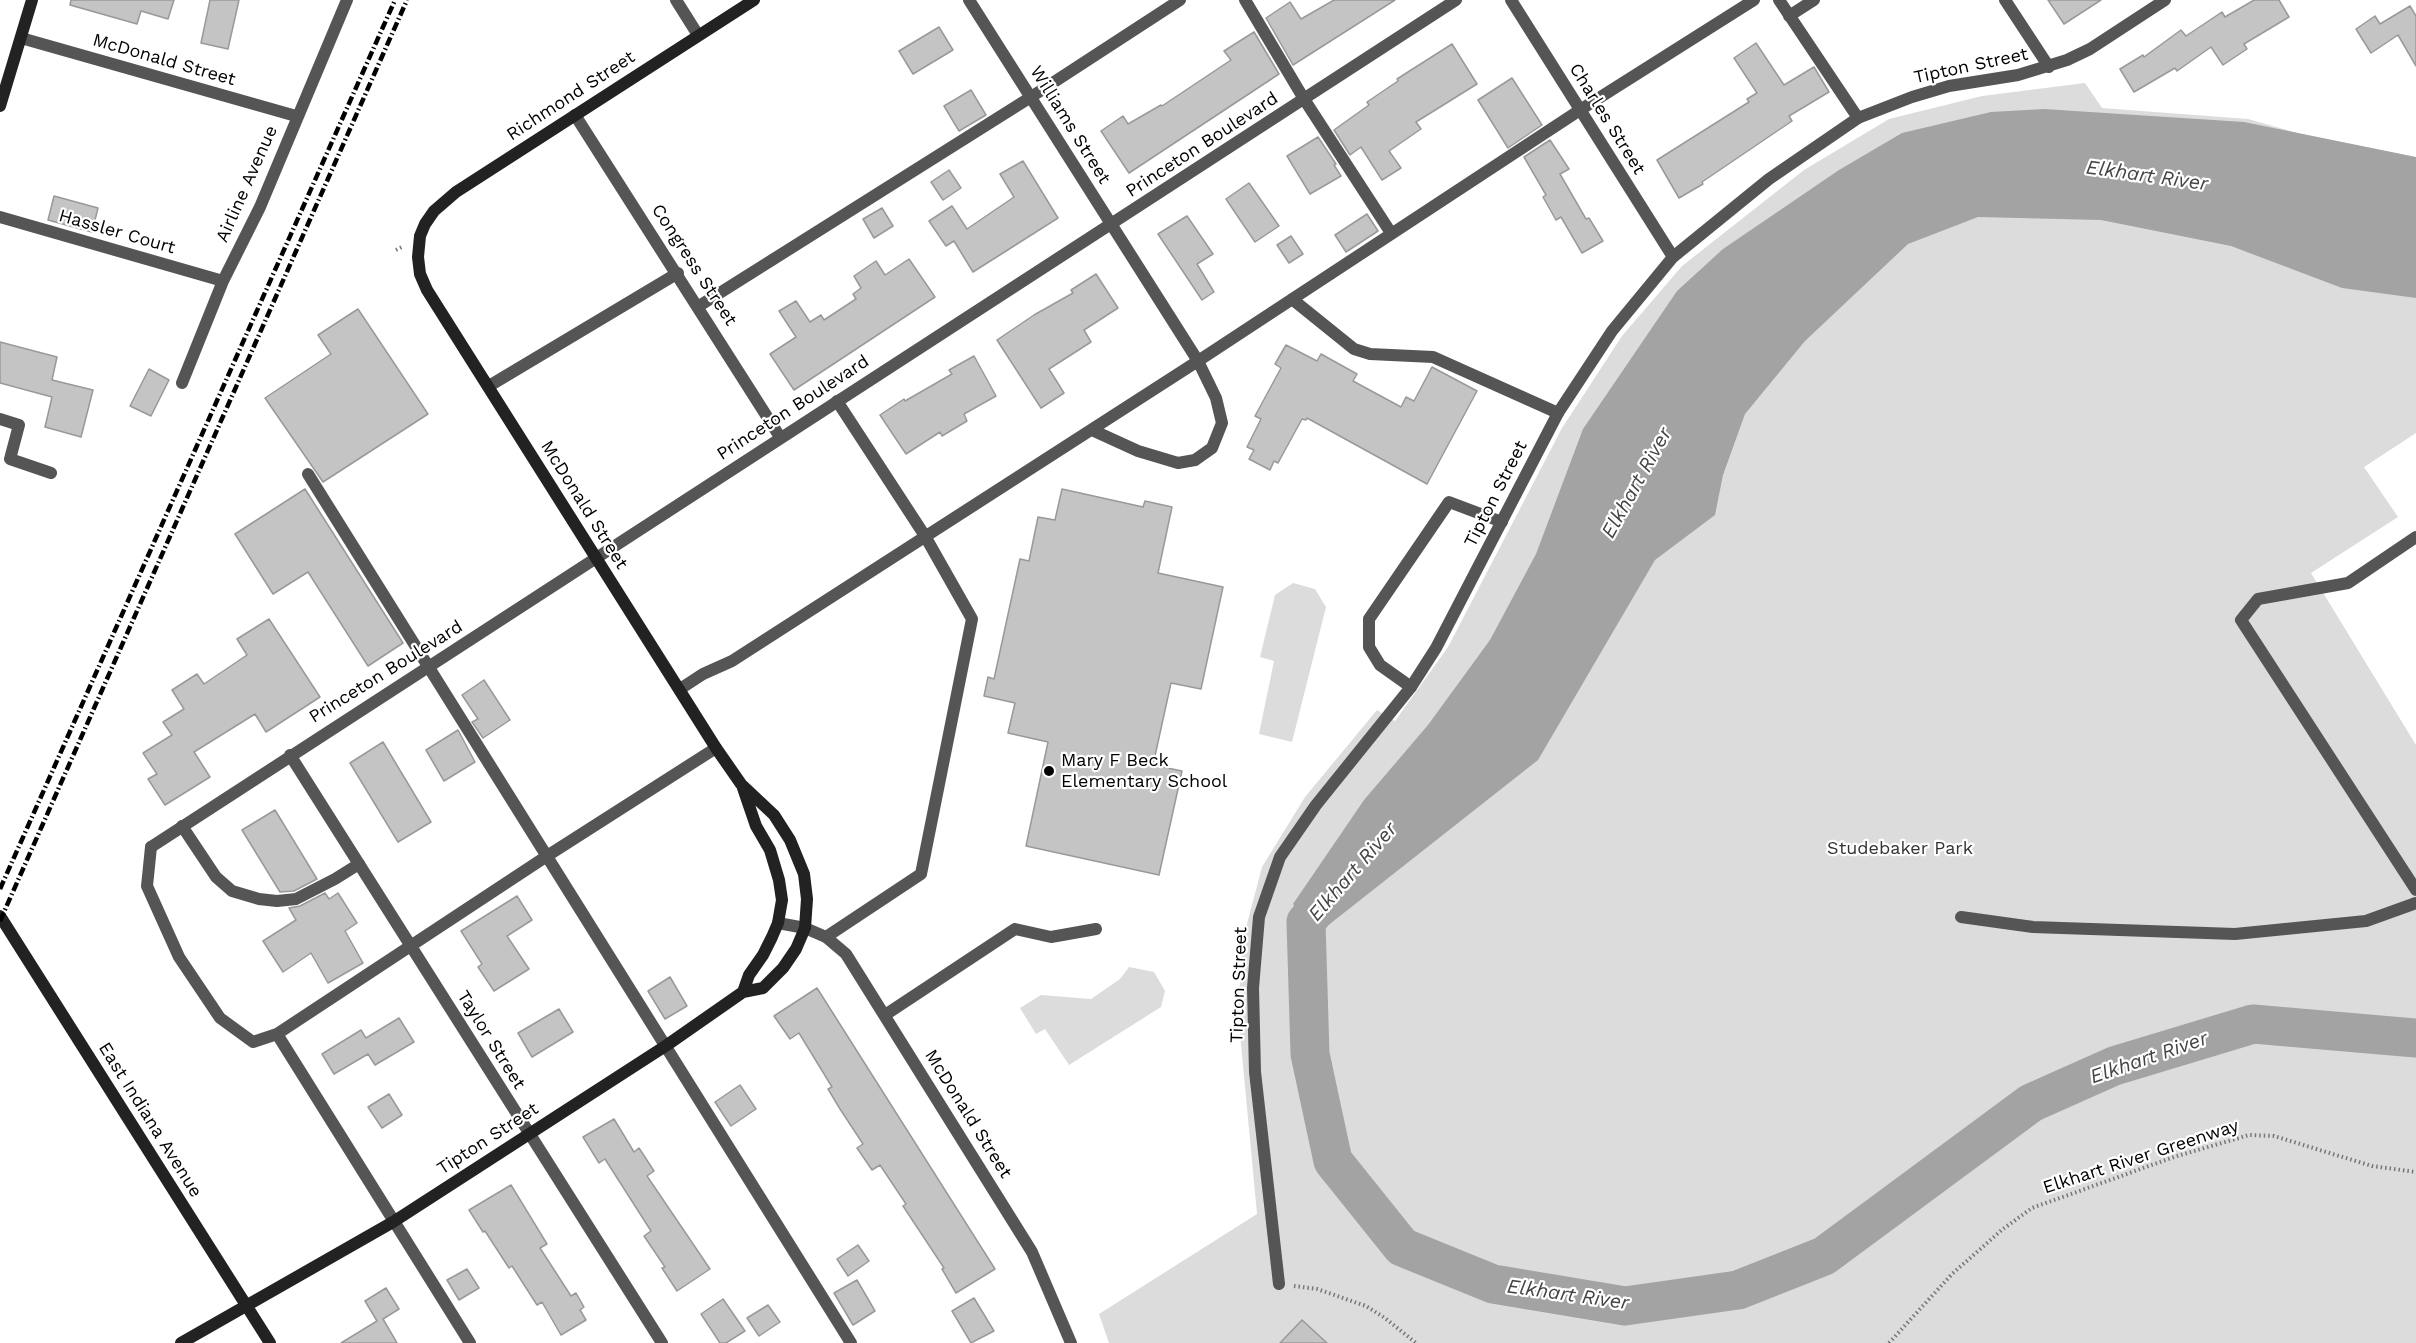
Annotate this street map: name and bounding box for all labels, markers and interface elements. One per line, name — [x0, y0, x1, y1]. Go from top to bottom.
street label: McDonald Street — [90, 29, 238, 91]
street label: Tipton Street — [1912, 43, 2030, 89]
street label: Richmond Street — [503, 46, 639, 146]
street label: Charles Street — [1564, 60, 1650, 178]
street label: Williams Street — [1025, 62, 1115, 188]
street label: Princeton Boulevard — [1122, 88, 1282, 202]
street label: Airline Avenue — [212, 122, 282, 246]
water label: Elkhart River — [2084, 156, 2210, 196]
street label: Congress Street — [647, 200, 741, 330]
street label: Hassler Court — [56, 205, 178, 259]
street label: Princeton Boulevard — [713, 351, 873, 465]
water label: Elkhart River — [1597, 423, 1677, 543]
street label: McDonald Street — [536, 437, 632, 573]
street label: Tipton Street — [1460, 437, 1532, 551]
street label: Princeton Boulevard — [305, 616, 467, 728]
place label: Mary F Beck Elementary School — [1061, 750, 1227, 792]
marker: Mary F Beck Elementary School — [1042, 764, 1056, 778]
water label: Elkhart River — [1304, 818, 1402, 926]
park label: Studebaker Park — [1827, 838, 1973, 860]
street label: Tipton Street — [1226, 927, 1252, 1043]
street label: Taylor Street — [452, 987, 530, 1093]
water label: Elkhart River — [2087, 1027, 2211, 1089]
street label: East Indiana Avenue — [94, 1039, 206, 1201]
street label: McDonald Street — [920, 1046, 1016, 1182]
street label: Tipton Street — [433, 1098, 543, 1180]
street label: Elkhart River Greenway — [2040, 1115, 2242, 1199]
water label: Elkhart River — [1505, 1275, 1631, 1315]

